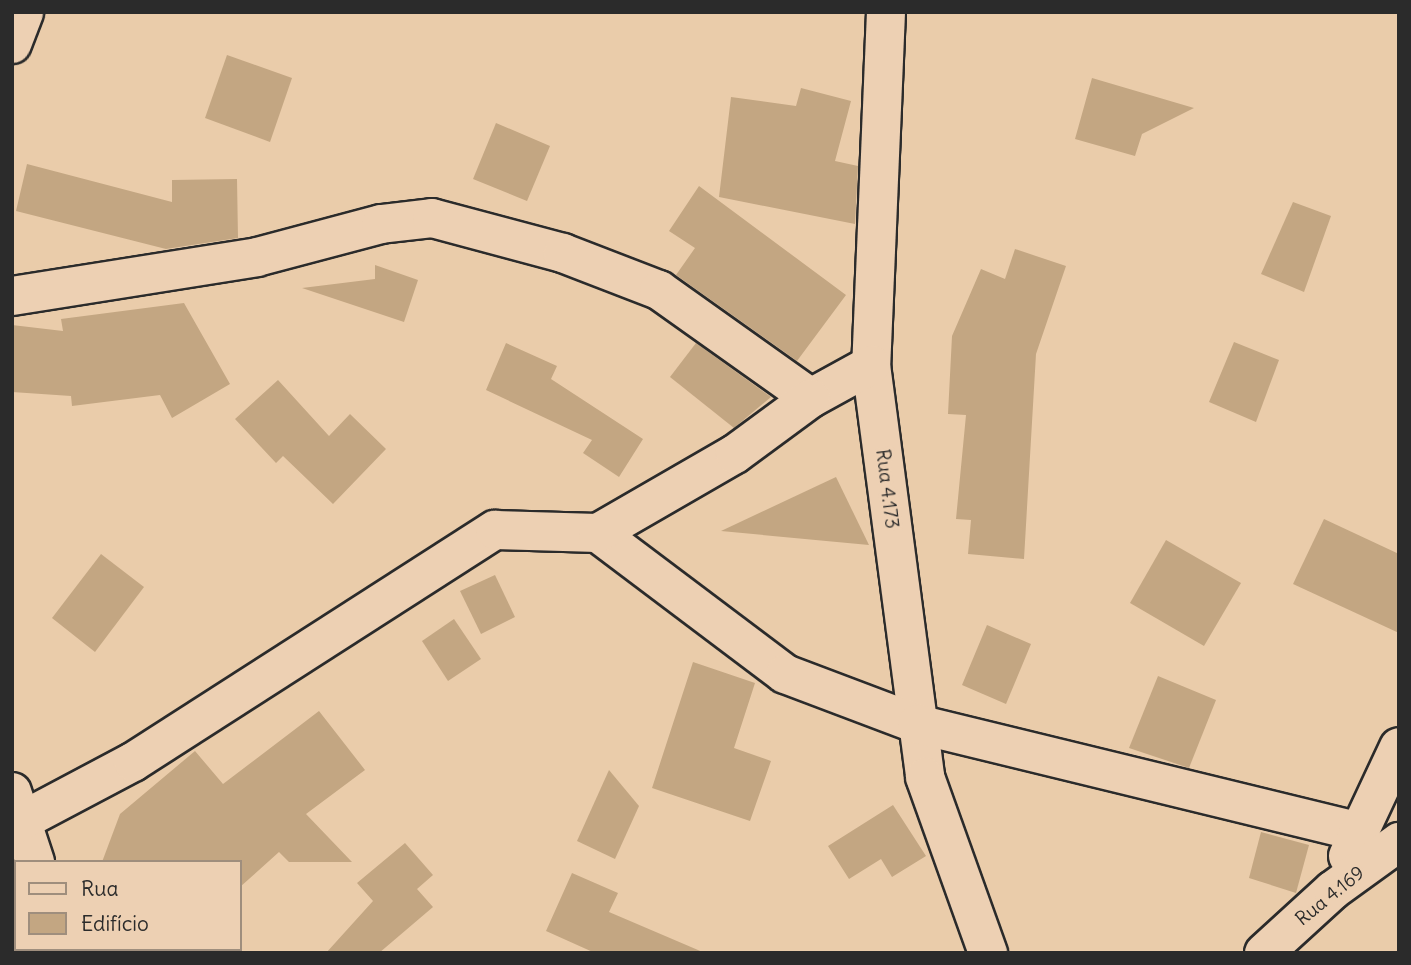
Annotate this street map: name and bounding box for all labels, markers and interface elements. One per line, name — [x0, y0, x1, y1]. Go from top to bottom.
street label: Rua 4.173 — [871, 448, 903, 530]
legend — [14, 860, 242, 951]
street label: Rua 4.169 — [1291, 861, 1369, 931]
text: Rua — [81, 875, 118, 902]
text: Edifício — [81, 910, 149, 937]

